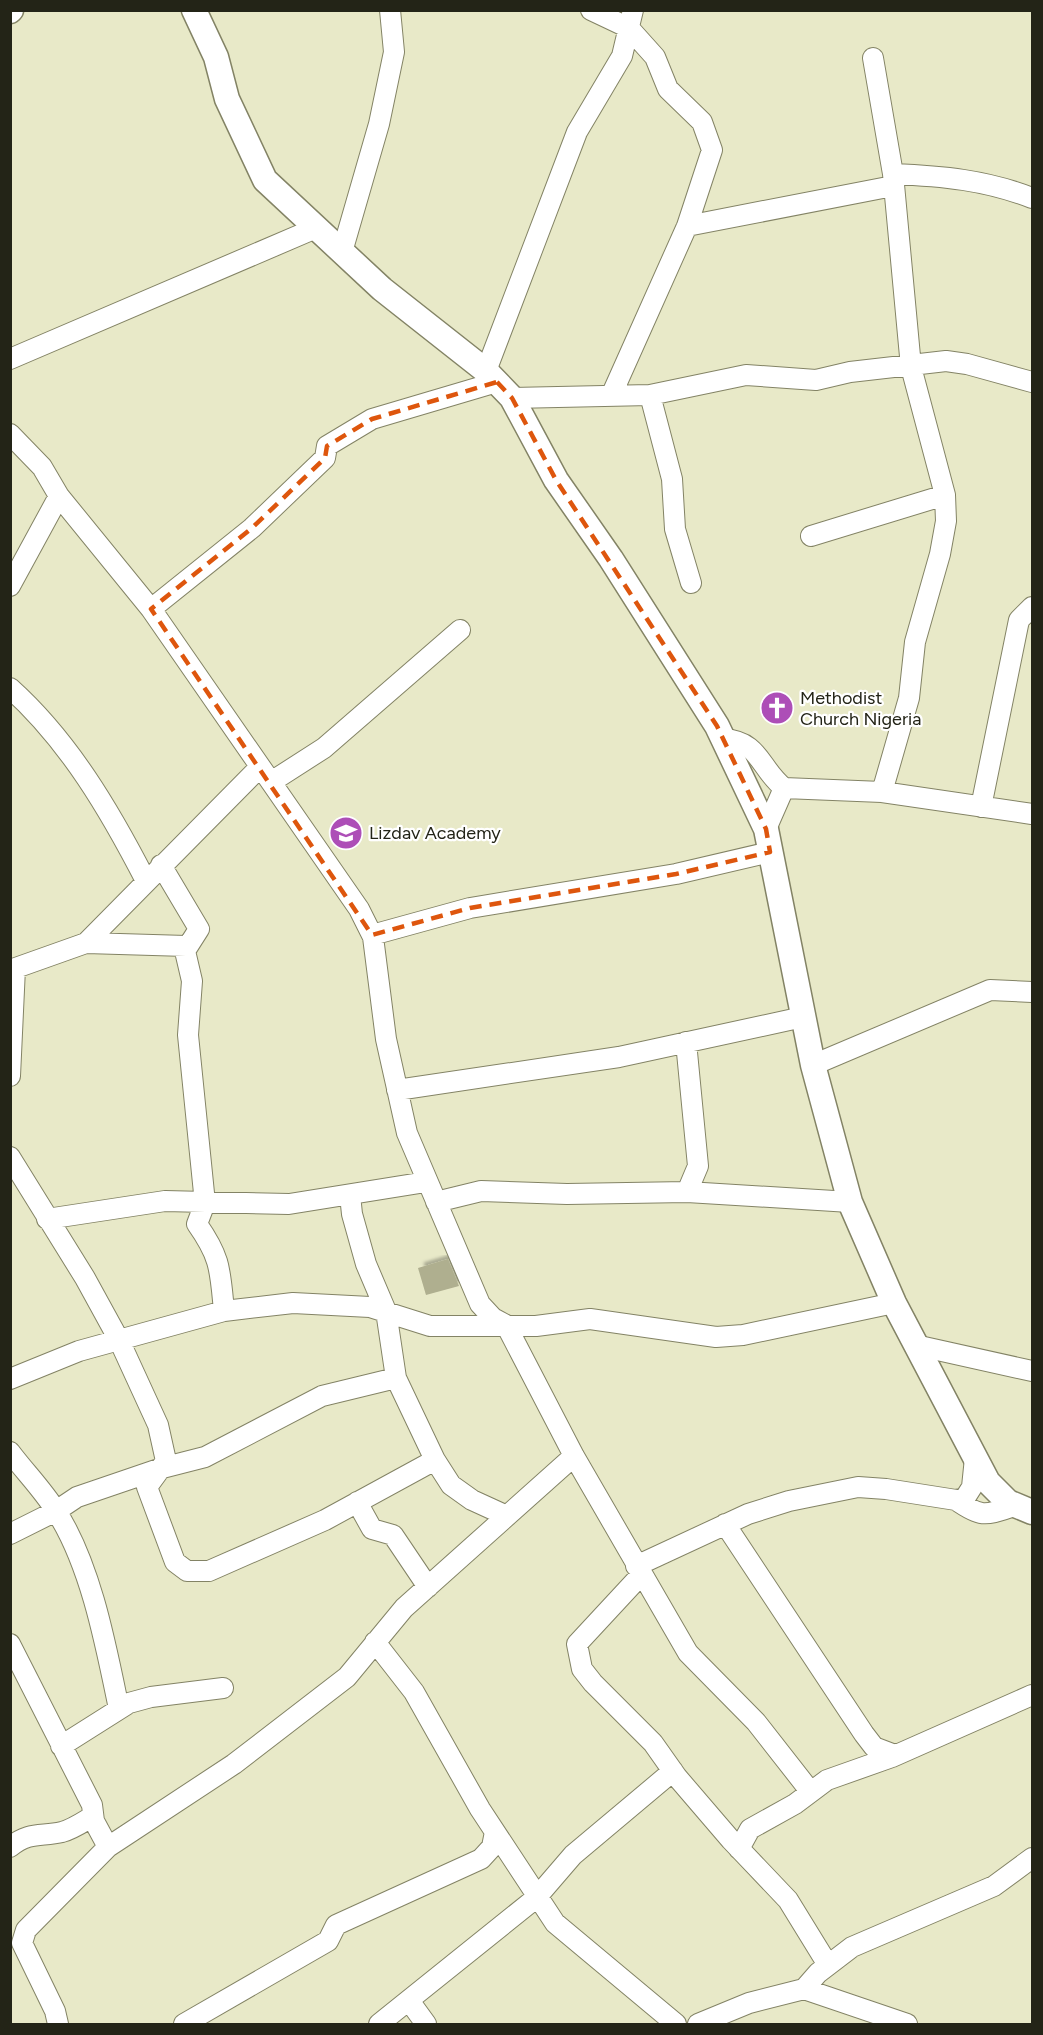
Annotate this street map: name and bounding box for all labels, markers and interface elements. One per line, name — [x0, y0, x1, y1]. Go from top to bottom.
place label: Methodist Church Nigeria — [800, 687, 921, 730]
church icon: Methodist Church Nigeria — [759, 690, 795, 726]
school or university icon: Lizdav Academy — [328, 815, 364, 851]
place label: Lizdav Academy — [369, 822, 501, 844]

